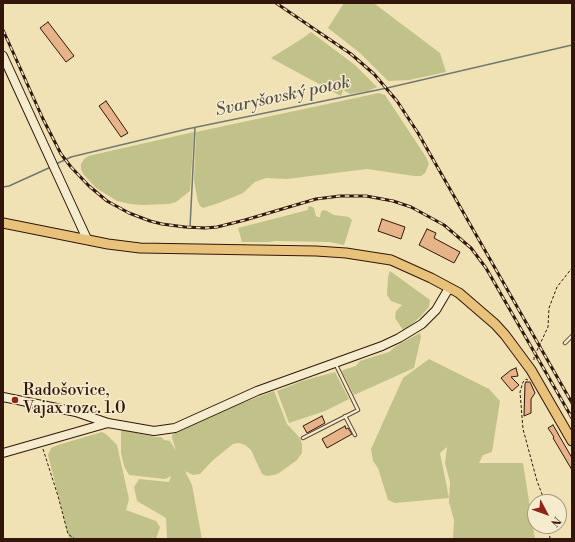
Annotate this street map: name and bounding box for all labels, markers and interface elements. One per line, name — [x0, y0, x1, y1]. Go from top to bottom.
water label: Svaryšovský potok — [214, 73, 352, 121]
place label: Radošovice, Vajax rozc. 1.0 — [23, 381, 126, 419]
marker: Radošovice, Vajax rozc. 1.0 — [10, 395, 20, 405]
north arrow — [527, 494, 567, 534]
text: N — [547, 513, 563, 529]

